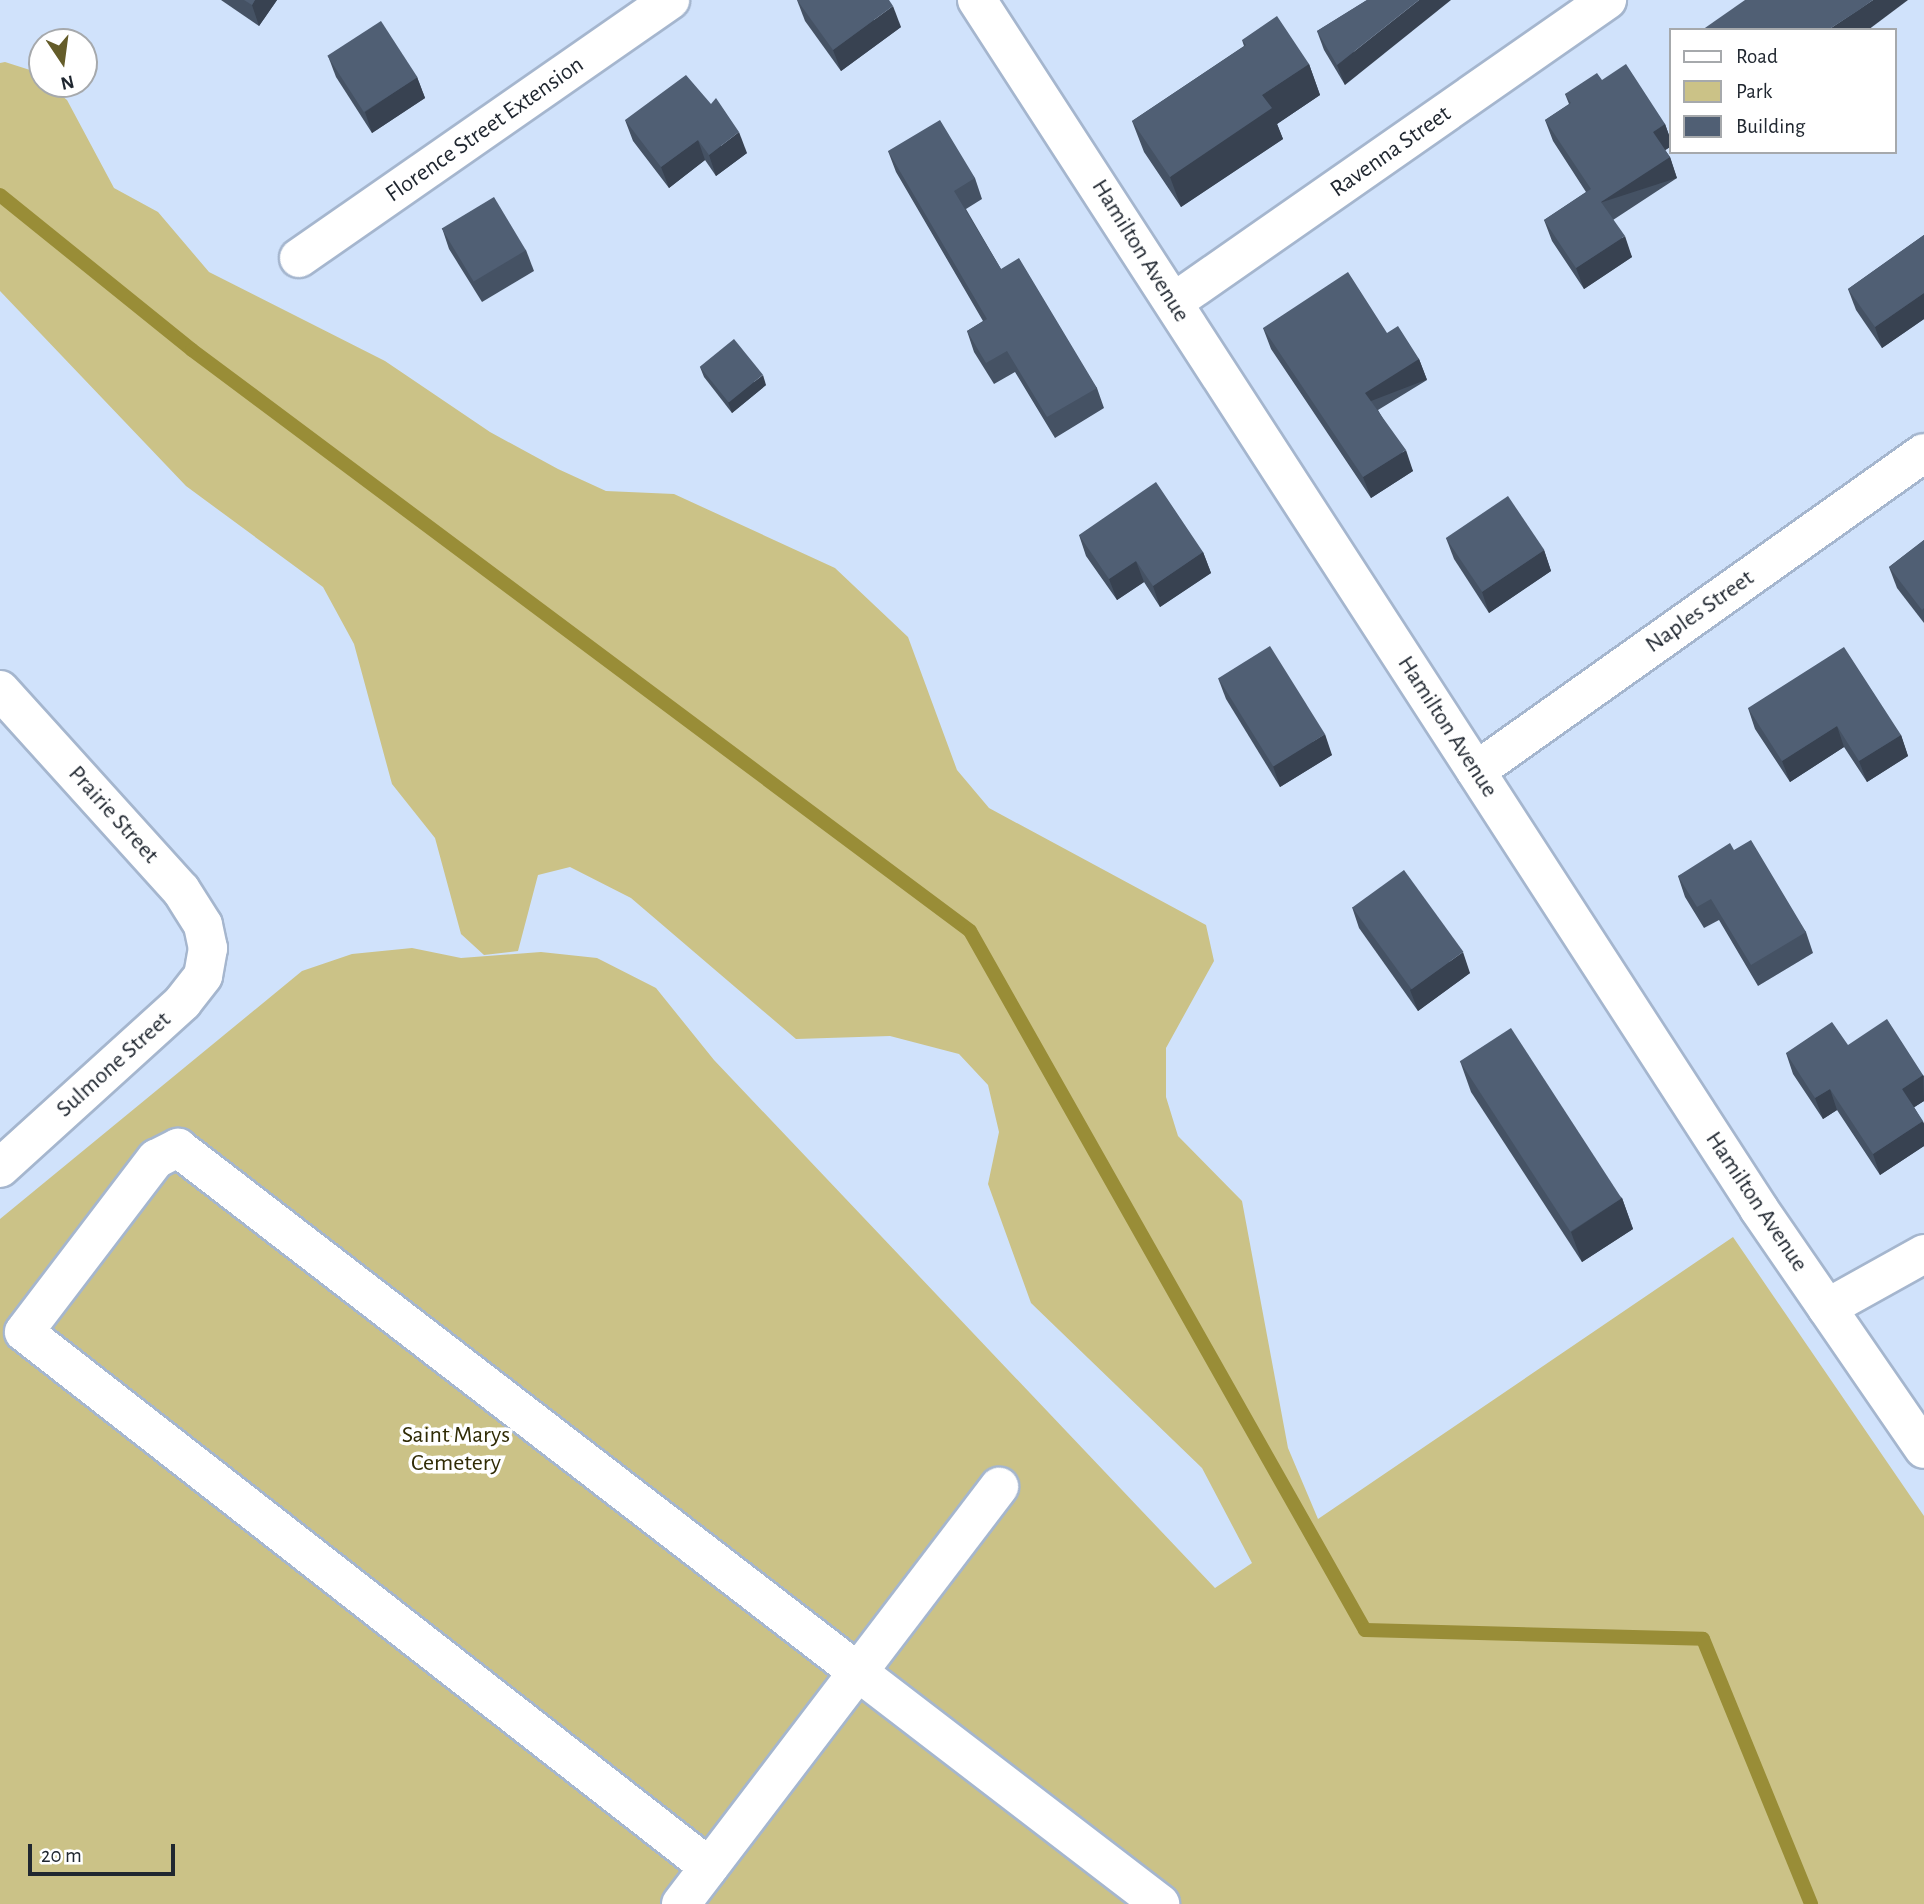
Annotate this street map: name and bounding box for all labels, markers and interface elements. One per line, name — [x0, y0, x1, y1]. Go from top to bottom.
north arrow — [28, 28, 98, 98]
legend — [1668, 28, 1896, 154]
text: Road — [1736, 46, 1778, 67]
street label: Florence Street Extension — [380, 51, 590, 209]
text: N — [59, 71, 76, 93]
text: Park — [1736, 81, 1772, 102]
street label: Ravenna Street — [1325, 100, 1457, 204]
text: Building — [1736, 116, 1805, 137]
street label: Hamilton Avenue — [1085, 174, 1195, 328]
street label: Naples Street — [1640, 564, 1760, 660]
street label: Hamilton Avenue — [1391, 651, 1503, 803]
street label: Prairie Street — [62, 760, 164, 870]
street label: Sulmone Street — [51, 1006, 177, 1124]
street label: Hamilton Avenue — [1699, 1126, 1813, 1278]
park label: Saint Marys Cemetery — [402, 1422, 510, 1478]
scale bar — [32, 1830, 178, 1874]
text: 20 m — [41, 1845, 82, 1866]

